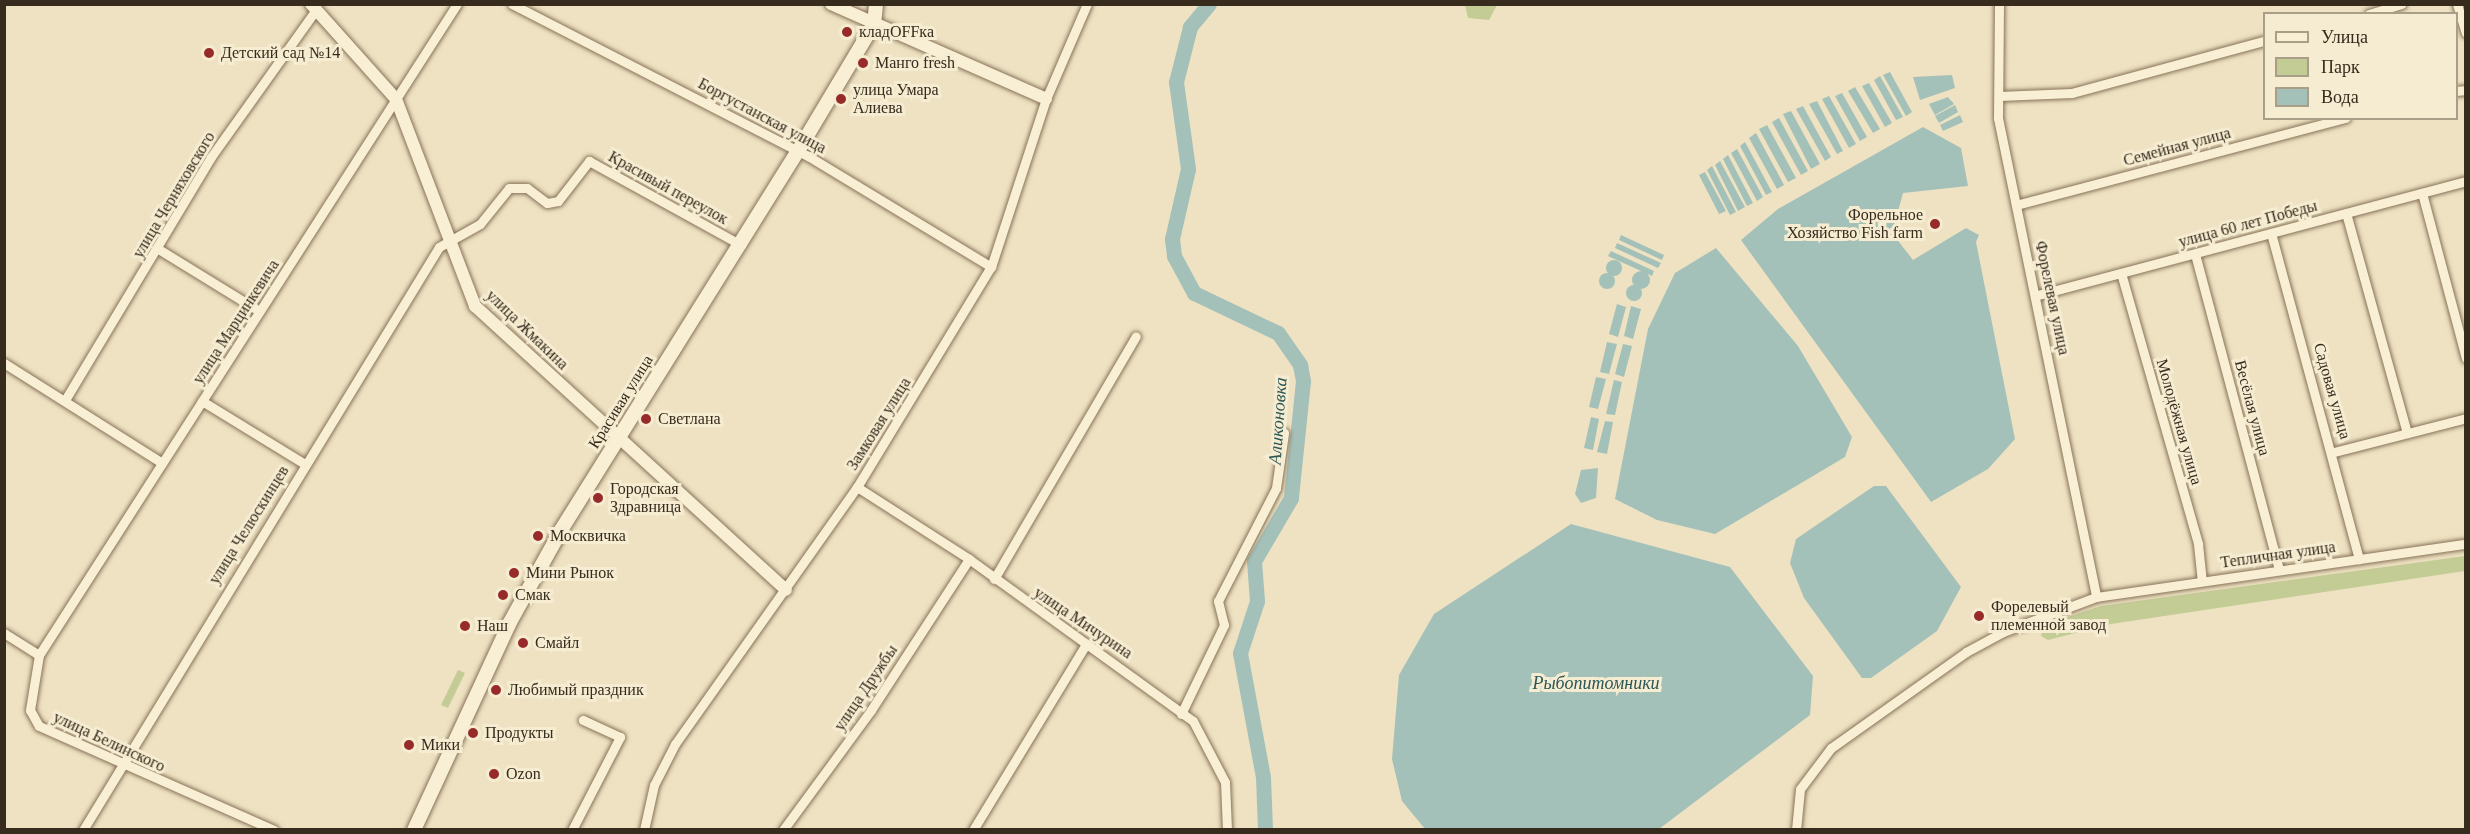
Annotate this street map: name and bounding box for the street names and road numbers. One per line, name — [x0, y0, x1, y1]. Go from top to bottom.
street label: Боргустанская улица — [695, 74, 829, 158]
street label: Семейная улица — [2121, 123, 2233, 171]
street label: улица Черняховского — [129, 128, 219, 262]
street label: Красивый переулок — [605, 147, 731, 229]
street label: улица 60 лет Победы — [2177, 196, 2319, 252]
street label: Форелевая улица — [2031, 239, 2073, 357]
street label: улица Марцинкевича — [189, 256, 283, 388]
street label: улица Жмакина — [482, 286, 572, 374]
street label: Садовая улица — [2309, 341, 2355, 441]
street label: Красивая улица — [585, 352, 657, 452]
street label: Молодёжная улица — [2152, 357, 2206, 487]
street label: Весёлая улица — [2230, 358, 2274, 458]
street label: Замковая улица — [843, 374, 915, 474]
street label: улица Челюскинцев — [205, 462, 293, 588]
street label: Тепличная улица — [2219, 537, 2337, 573]
street label: улица Мичурина — [1030, 583, 1136, 663]
street label: улица Дружбы — [830, 641, 902, 735]
street label: улица Белинского — [50, 708, 168, 776]

